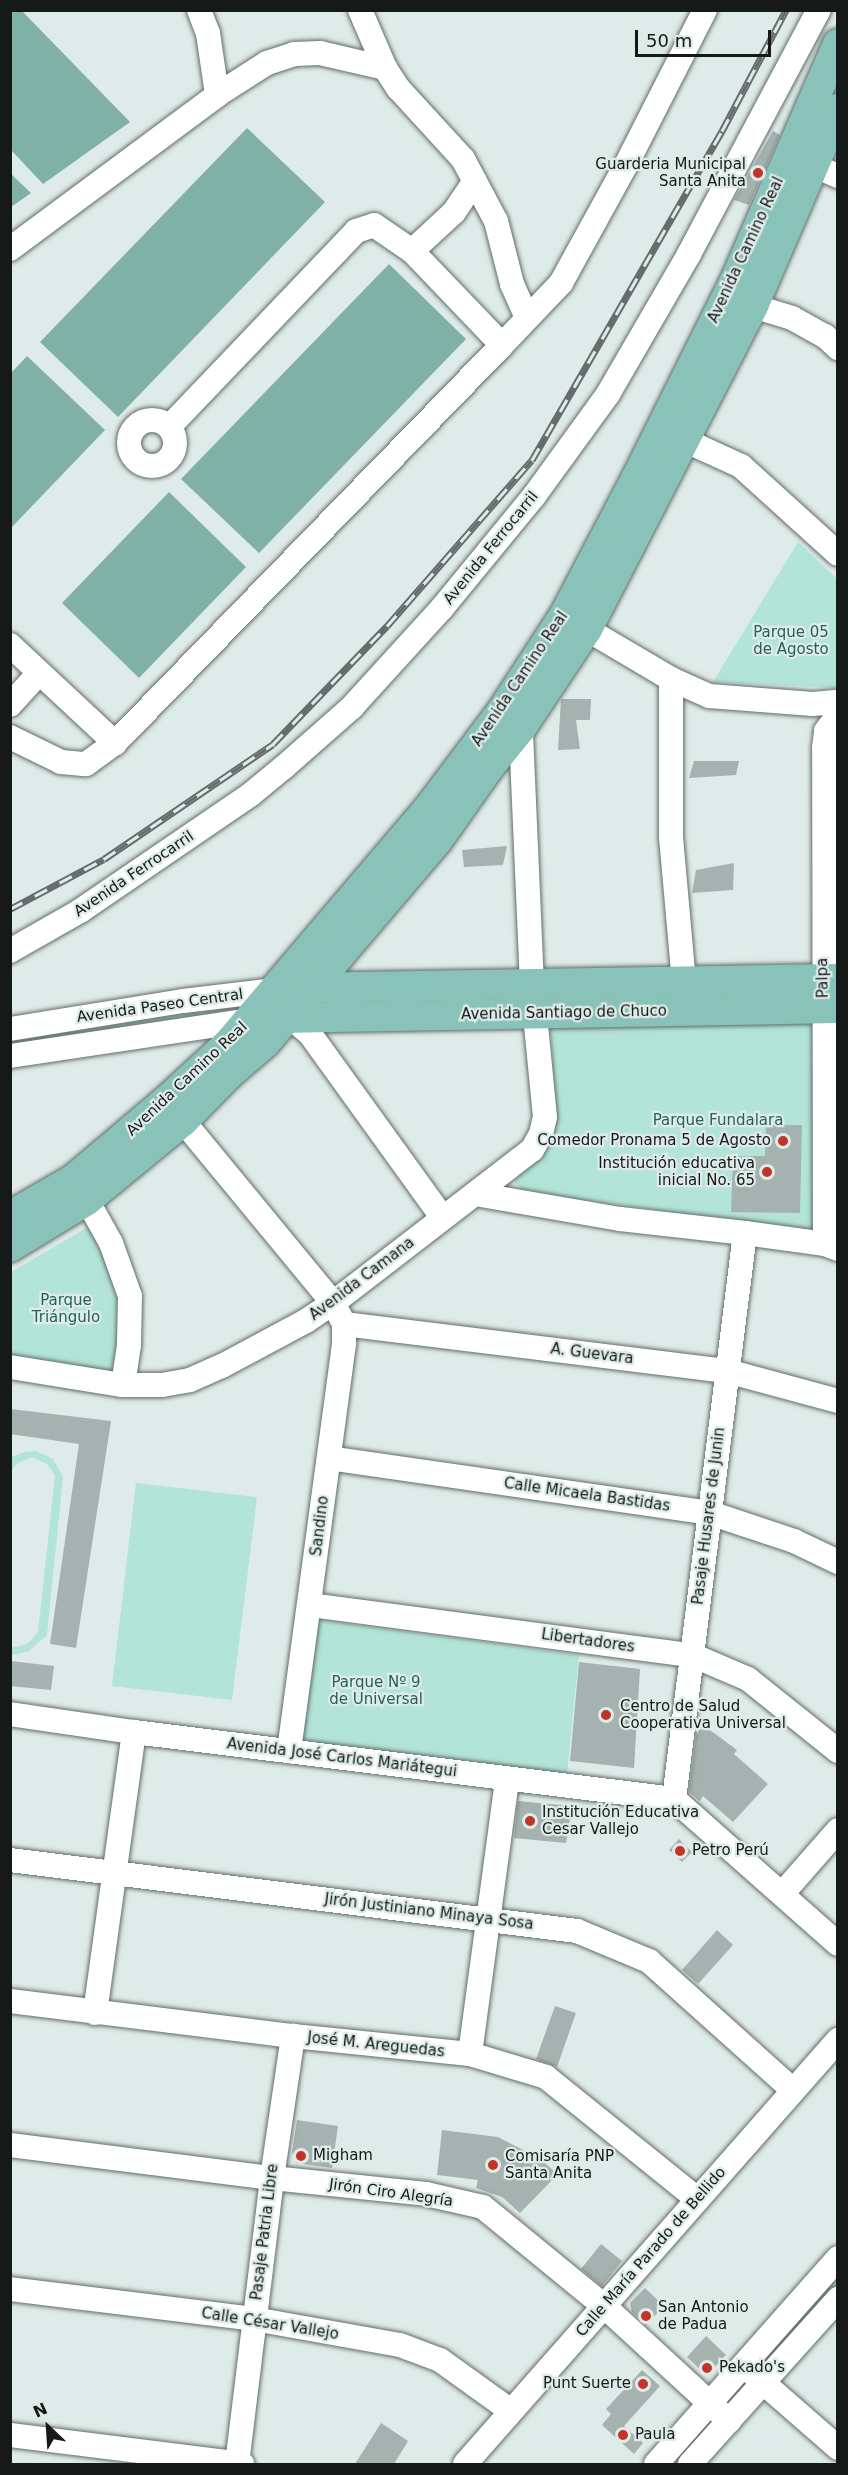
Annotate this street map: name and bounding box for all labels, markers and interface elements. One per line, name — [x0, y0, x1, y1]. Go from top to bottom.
scale bar — [638, 18, 774, 56]
text: 50 m — [646, 30, 692, 51]
place label: Guarderia Municipal Santa Anita — [595, 155, 746, 190]
marker: Guarderia Municipal Santa Anita — [751, 166, 765, 180]
street label: Avenida Camino Real — [704, 174, 788, 326]
street label: Avenida Ferrocarril — [440, 488, 542, 608]
street label: Avenida Camino Real — [468, 608, 572, 750]
park label: Parque 05 de Agosto — [753, 623, 829, 658]
street label: Avenida Ferrocarril — [71, 827, 197, 921]
street label: Palpa — [814, 958, 832, 998]
street label: Avenida Paseo Central — [76, 985, 244, 1027]
street label: Avenida Santiago de Chuco — [461, 1002, 667, 1024]
street label: Avenida Camino Real — [123, 1018, 251, 1140]
park label: Parque Fundalara — [653, 1112, 783, 1130]
place label: Comedor Pronama 5 de Agosto — [537, 1132, 771, 1150]
marker: Comedor Pronama 5 de Agosto — [776, 1134, 790, 1148]
place label: Institución educativa inicial No. 65 — [598, 1154, 755, 1189]
marker: Institución educativa inicial No. 65 — [760, 1165, 774, 1179]
street label: Avenida Camana — [306, 1234, 418, 1324]
park label: Parque Triángulo — [32, 1291, 100, 1326]
street label: A. Guevara — [550, 1340, 634, 1368]
street label: Pasaje Husares de Junin — [689, 1426, 729, 1606]
street label: Calle Micaela Bastidas — [503, 1474, 671, 1516]
street label: Sandino — [307, 1495, 333, 1557]
street label: Libertadores — [540, 1626, 636, 1656]
park label: Parque Nº 9 de Universal — [329, 1673, 423, 1708]
place label: Centro de Salud Cooperativa Universal — [620, 1697, 786, 1732]
marker: Centro de Salud Cooperativa Universal — [597, 1706, 615, 1724]
street label: Avenida José Carlos Mariátegui — [226, 1735, 458, 1781]
place label: Institución Educativa Cesar Vallejo — [542, 1803, 699, 1838]
marker: Institución Educativa Cesar Vallejo — [523, 1814, 537, 1828]
place label: Petro Perú — [692, 1842, 769, 1860]
marker: Petro Perú — [673, 1844, 687, 1858]
street label: Jirón Justiniano Minaya Sosa — [324, 1890, 534, 1934]
street label: José M. Areguedas — [306, 2029, 446, 2061]
place label: Migham — [313, 2147, 373, 2165]
place label: Comisaría PNP Santa Anita — [505, 2147, 614, 2182]
marker: Migham — [294, 2149, 308, 2163]
marker: Comisaría PNP Santa Anita — [486, 2158, 500, 2172]
street label: Pasaje Patria Libre — [248, 2163, 282, 2301]
street label: Calle María Parado de Bellido — [572, 2163, 730, 2341]
street label: Jirón Ciro Alegría — [328, 2175, 454, 2211]
place label: San Antonio de Padua — [658, 2298, 749, 2333]
street label: Calle César Vallejo — [200, 2304, 340, 2344]
marker: San Antonio de Padua — [639, 2309, 653, 2323]
place label: Pekado's — [719, 2359, 785, 2377]
marker: Pekado's — [700, 2361, 714, 2375]
place label: Punt Suerte — [543, 2375, 631, 2393]
marker: Punt Suerte — [636, 2377, 650, 2391]
north arrow — [18, 2397, 78, 2457]
text: N — [30, 2399, 50, 2422]
place label: Paula — [635, 2426, 675, 2444]
marker: Paula — [616, 2428, 630, 2442]

